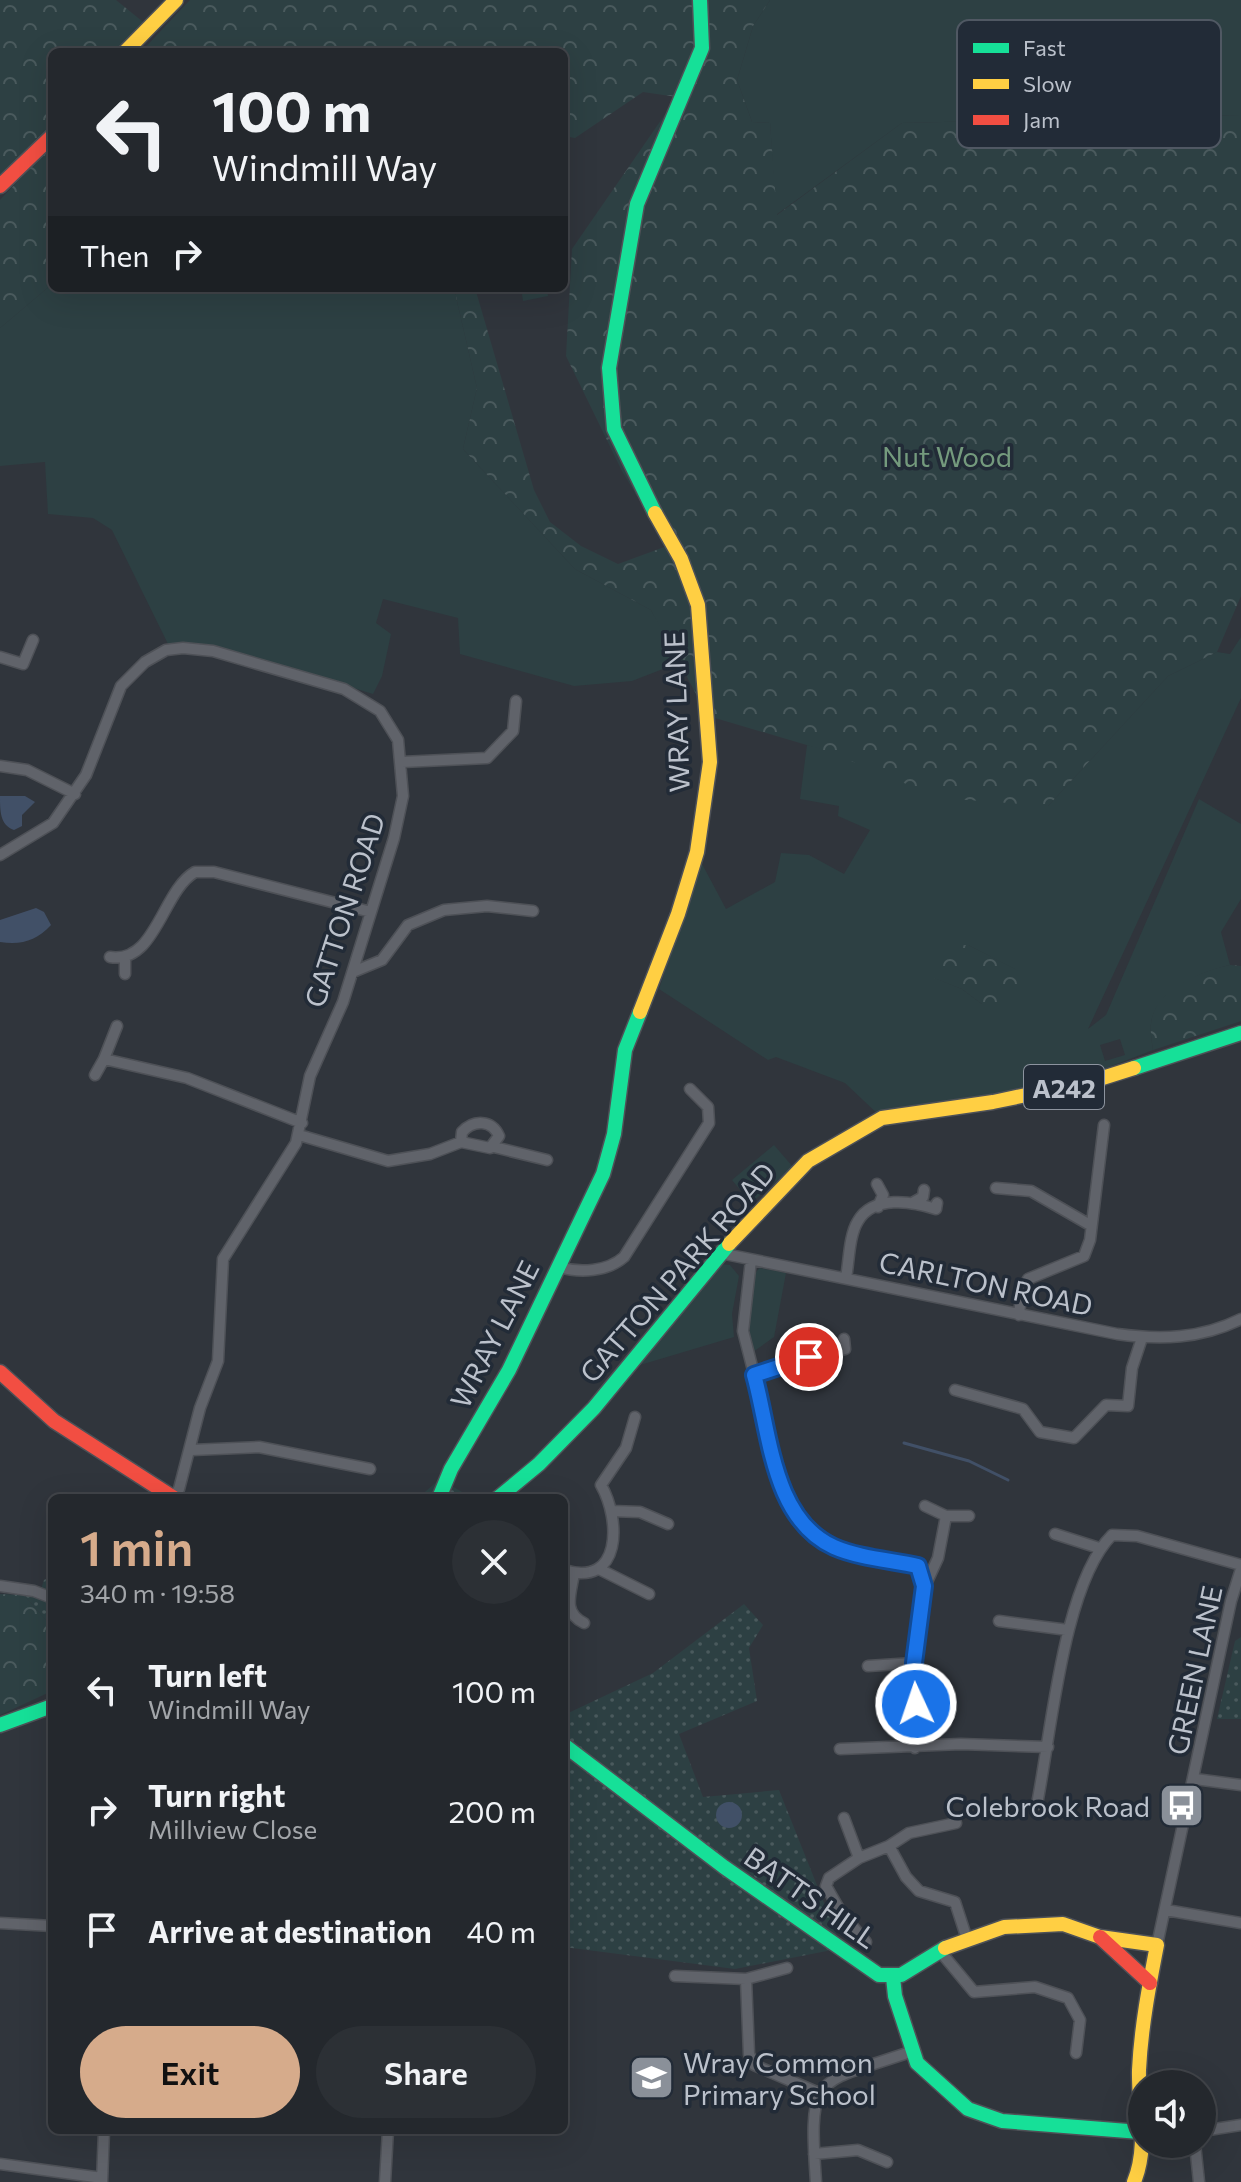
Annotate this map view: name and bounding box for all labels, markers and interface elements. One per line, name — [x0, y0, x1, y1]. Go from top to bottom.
legend — [957, 20, 1221, 148]
text: Fast — [1023, 34, 1066, 61]
text: Slow — [1023, 70, 1072, 97]
text: 100 m — [212, 75, 371, 144]
icon: left — [80, 80, 184, 184]
text: Jam — [1023, 106, 1060, 133]
text: Windmill Way — [212, 144, 437, 188]
icon: right — [165, 232, 209, 276]
text: Then — [80, 236, 149, 273]
park label: Nut Wood — [882, 439, 1012, 473]
street label: WRAY LANE — [656, 631, 696, 793]
street label: GATTON ROAD — [297, 809, 391, 1011]
road number: A242 — [1024, 1065, 1104, 1109]
street label: GATTON PARK ROAD — [572, 1155, 782, 1389]
street label: CARLTON ROAD — [876, 1244, 1096, 1322]
street label: WRAY LANE — [442, 1255, 546, 1413]
pin — [775, 1323, 843, 1391]
icon: arrive — [787, 1335, 831, 1379]
text: 1 min — [80, 1517, 193, 1576]
button: close — [452, 1520, 536, 1604]
text: 340 m · 19:58 — [80, 1577, 235, 1608]
street label: GREEN LANE — [1159, 1582, 1229, 1758]
text: Turn left — [148, 1656, 267, 1693]
position arrow — [874, 1662, 958, 1746]
icon: left — [80, 1668, 124, 1712]
text: 100 m — [452, 1672, 536, 1709]
text: Windmill Way — [148, 1693, 311, 1724]
text: Turn right — [148, 1776, 285, 1813]
bus stop icon: Colebrook Road — [1157, 1782, 1205, 1830]
icon: right — [80, 1788, 124, 1832]
place label: Colebrook Road — [946, 1789, 1150, 1823]
text: 200 m — [448, 1792, 536, 1829]
text: Millview Close — [148, 1813, 317, 1844]
street label: BATTS HILL — [738, 1839, 884, 1955]
icon: arrive — [80, 1908, 124, 1952]
text: Arrive at destination — [148, 1912, 432, 1949]
text: 40 m — [467, 1912, 536, 1949]
button: Exit — [80, 2026, 300, 2118]
button: Share — [316, 2026, 536, 2118]
place label: Wray Common Primary School — [683, 2045, 876, 2111]
school or university icon: Wray Common Primary School — [628, 2054, 676, 2102]
map controls — [1128, 2070, 1216, 2158]
button: sound — [1128, 2070, 1216, 2158]

